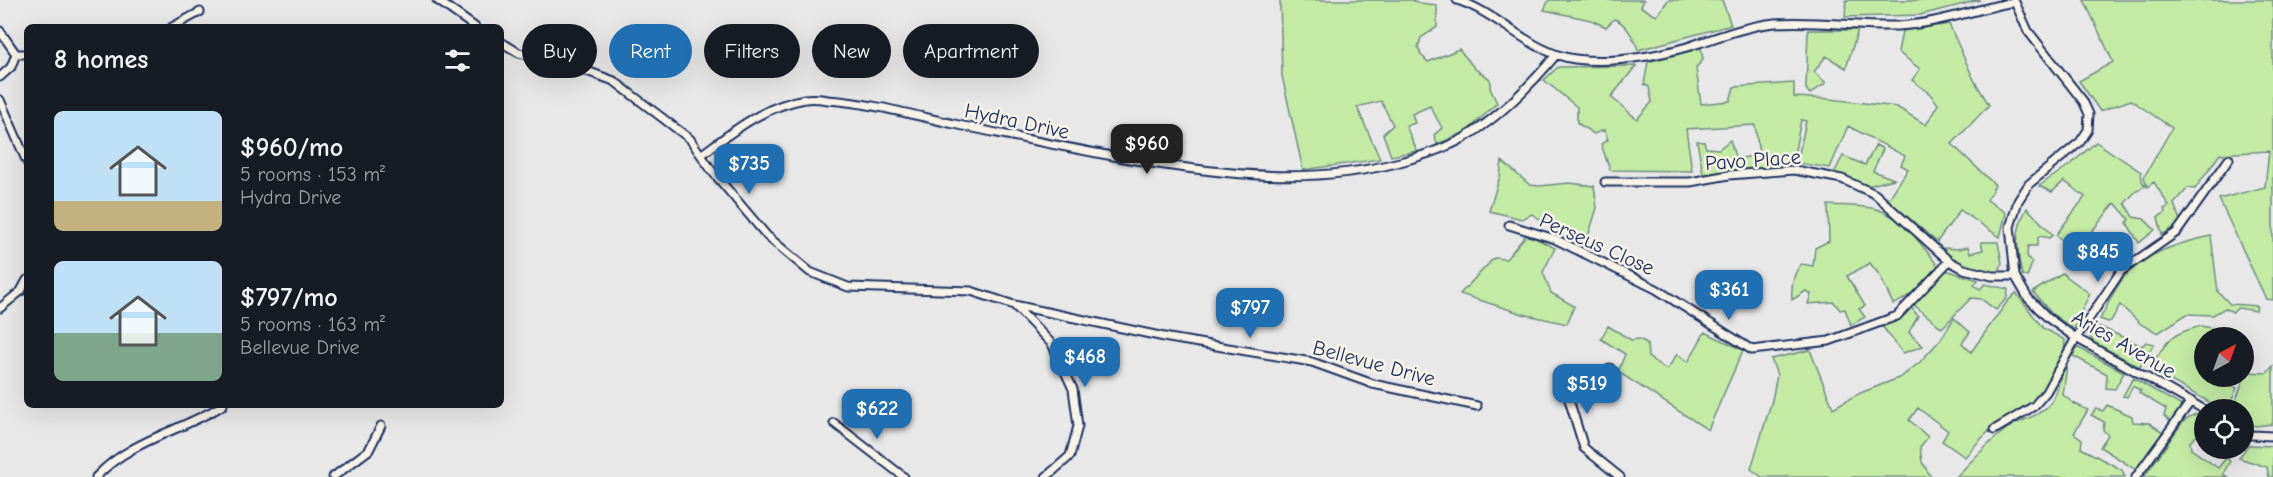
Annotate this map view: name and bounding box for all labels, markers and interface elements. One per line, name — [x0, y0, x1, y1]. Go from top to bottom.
chip: Buy — [522, 24, 597, 78]
chip: Rent — [609, 24, 692, 78]
chip: Filters — [704, 24, 800, 78]
chip: New — [812, 24, 891, 78]
chip: Apartment — [903, 24, 1039, 78]
icon: filters — [441, 44, 474, 77]
text: 8 homes — [54, 45, 148, 75]
street label: Hydra Drive — [962, 98, 1072, 144]
pin: $960 — [1111, 124, 1183, 175]
text: $960 — [1125, 132, 1169, 155]
text: $960/mo — [240, 133, 343, 163]
icon: home — [102, 135, 174, 207]
pin: $735 — [713, 144, 785, 195]
street label: Pavo Place — [1704, 145, 1802, 175]
text: $735 — [728, 152, 770, 175]
text: 5 rooms · 153 m² — [240, 163, 385, 186]
text: Hydra Drive — [240, 186, 341, 209]
street label: Perseus Close — [1536, 208, 1658, 280]
pin: $845 — [2062, 232, 2134, 283]
text: $845 — [2077, 240, 2119, 263]
pin: $361 — [1693, 270, 1765, 321]
text: $361 — [1709, 278, 1749, 301]
text: $797/mo — [240, 283, 338, 313]
icon: home — [102, 285, 174, 357]
pin: $797 — [1214, 288, 1286, 339]
text: $797 — [1230, 296, 1270, 319]
street label: Aries Avenue — [2068, 305, 2180, 383]
text: 5 rooms · 163 m² — [240, 313, 385, 336]
north arrow — [2194, 327, 2254, 387]
map controls — [2194, 327, 2254, 459]
street label: Bellevue Drive — [1310, 335, 1438, 391]
text: Bellevue Drive — [240, 336, 360, 359]
pin: $468 — [1049, 337, 1121, 388]
text: $468 — [1064, 345, 1106, 368]
pin: $519 — [1551, 364, 1623, 415]
text: $519 — [1567, 372, 1607, 395]
pin: $622 — [841, 389, 913, 440]
text: $622 — [856, 397, 898, 420]
button: locate — [2194, 399, 2254, 459]

